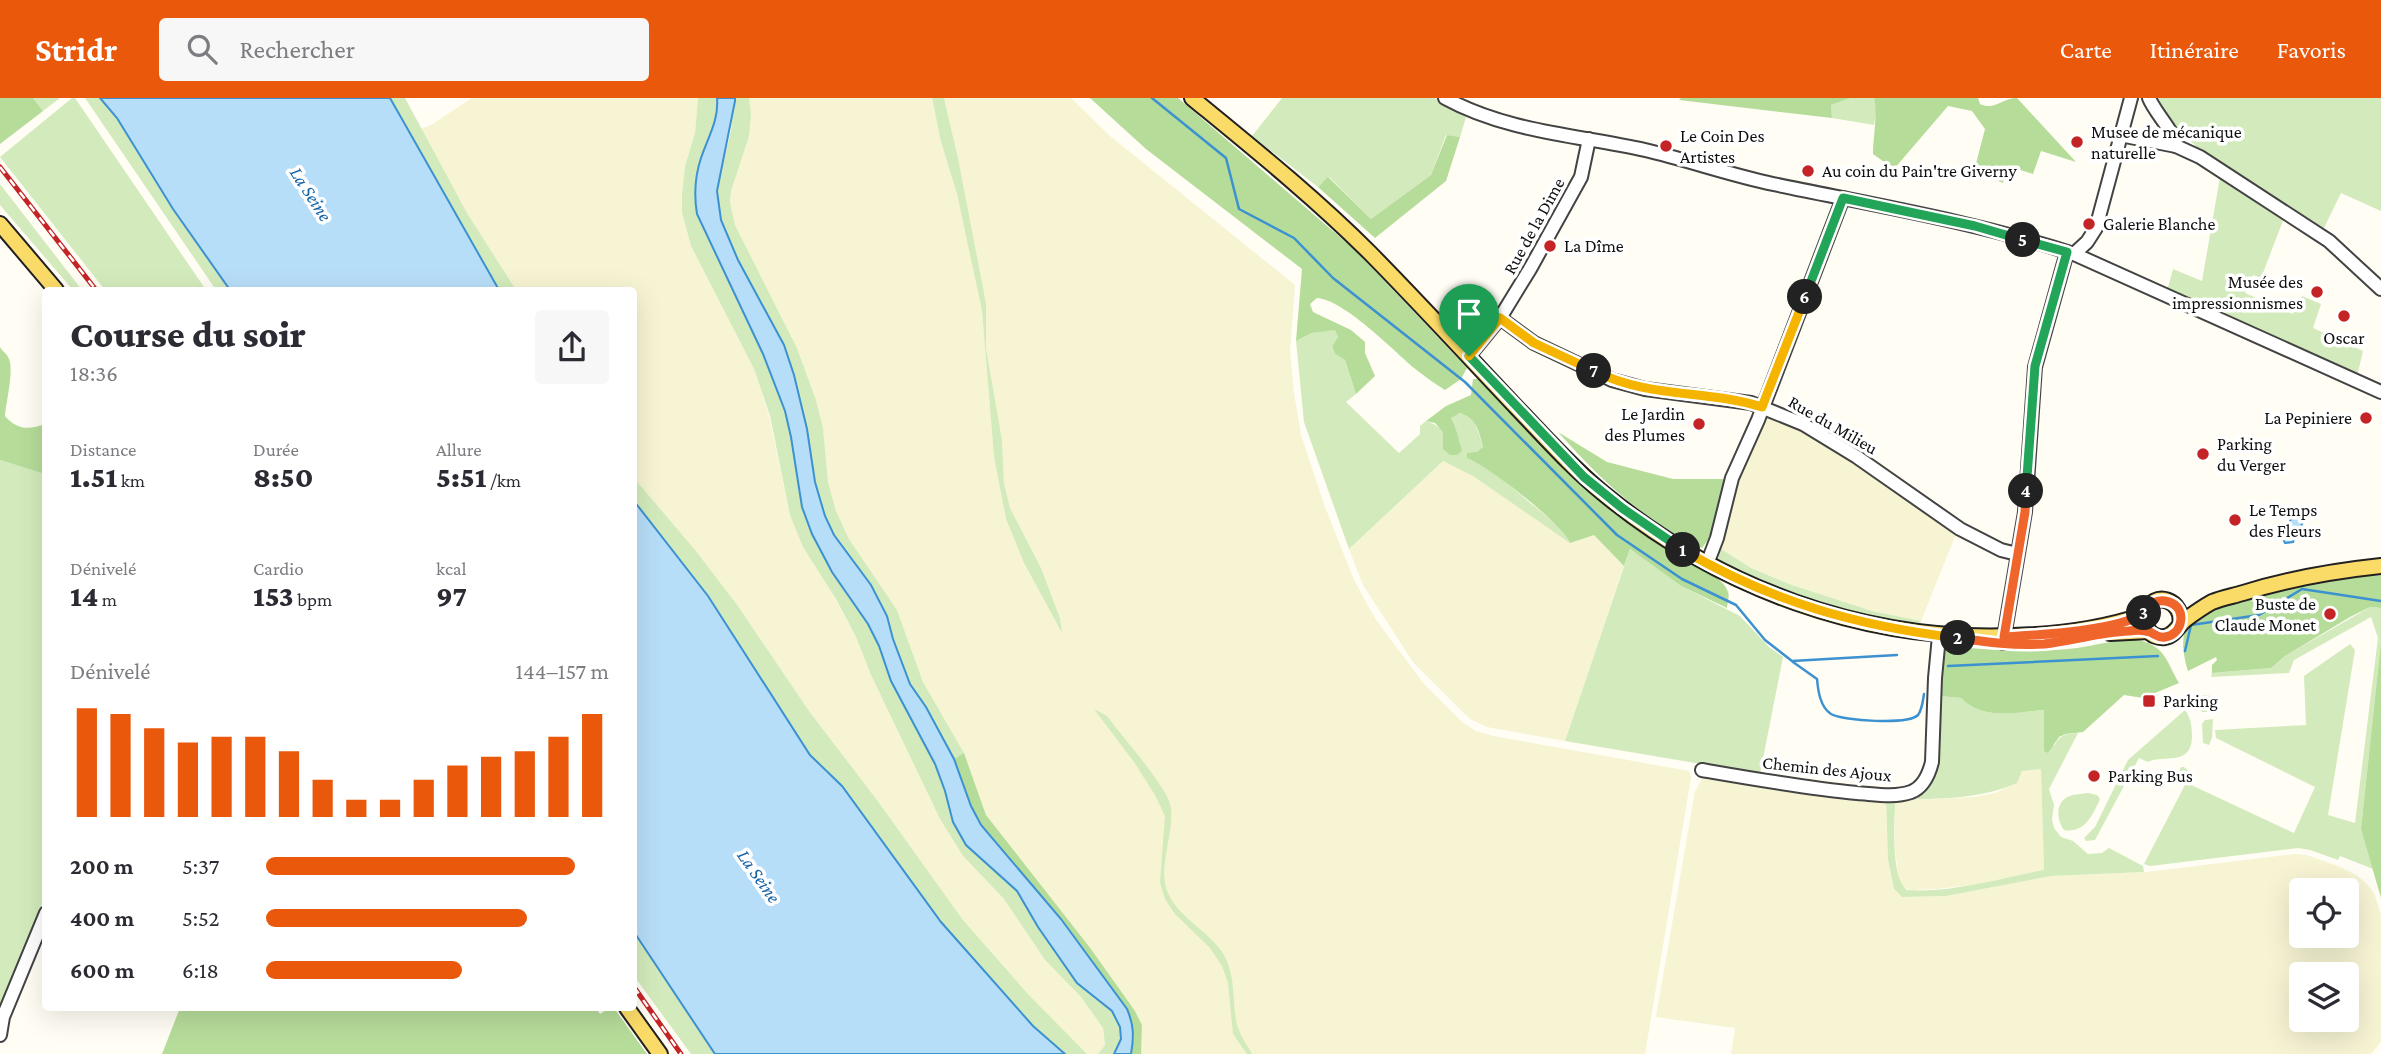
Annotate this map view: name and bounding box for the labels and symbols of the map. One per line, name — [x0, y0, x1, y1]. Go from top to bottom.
place label: Musee de mécanique naturelle — [2091, 122, 2242, 163]
place label: Le Coin Des Artistes — [1680, 126, 1764, 167]
marker: Musee de mécanique naturelle — [2069, 134, 2085, 150]
marker: Le Coin Des Artistes — [1658, 138, 1674, 154]
place label: Au coin du Pain'tre Giverny — [1822, 161, 2017, 181]
water label: La Seine — [286, 163, 336, 225]
marker: Au coin du Pain'tre Giverny — [1800, 163, 1816, 179]
street label: Rue de la Dime — [1499, 174, 1569, 278]
place label: Galerie Blanche — [2103, 214, 2215, 234]
marker: Galerie Blanche — [2081, 216, 2097, 232]
pin: 5 — [2006, 222, 2040, 258]
place label: La Dîme — [1564, 236, 1624, 256]
marker: La Dîme — [1542, 238, 1558, 254]
place label: Musée des impressionnismes — [2172, 272, 2303, 313]
pin: 6 — [1787, 280, 1822, 314]
pin — [1439, 284, 1499, 356]
marker: Musée des impressionnismes — [2309, 284, 2325, 300]
marker: Oscar — [2336, 308, 2352, 324]
place label: Oscar — [2323, 328, 2365, 348]
pin: 7 — [1576, 354, 1612, 388]
street label: Rue du Milieu — [1785, 391, 1881, 459]
place label: Le Jardin des Plumes — [1604, 404, 1685, 445]
place label: La Pepiniere — [2264, 408, 2352, 428]
marker: La Pepiniere — [2358, 410, 2374, 426]
marker: Le Jardin des Plumes — [1691, 416, 1707, 432]
place label: Parking du Verger — [2217, 434, 2286, 475]
marker: Parking du Verger — [2195, 446, 2211, 462]
pin: 4 — [2008, 474, 2044, 508]
place label: Le Temps des Fleurs — [2249, 500, 2321, 541]
marker: Le Temps des Fleurs — [2227, 512, 2243, 528]
pin: 1 — [1666, 532, 1700, 568]
place label: Buste de Claude Monet — [2215, 594, 2317, 635]
pin: 3 — [2126, 596, 2162, 630]
marker: Buste de Claude Monet — [2322, 606, 2338, 622]
pin: 2 — [1940, 620, 1976, 656]
place label: Parking — [2163, 691, 2218, 711]
marker: Parking — [2141, 693, 2157, 709]
street label: Chemin des Ajoux — [1761, 752, 1893, 787]
place label: Parking Bus — [2108, 766, 2193, 786]
marker: Parking Bus — [2086, 768, 2102, 784]
water label: La Seine — [733, 845, 785, 907]

